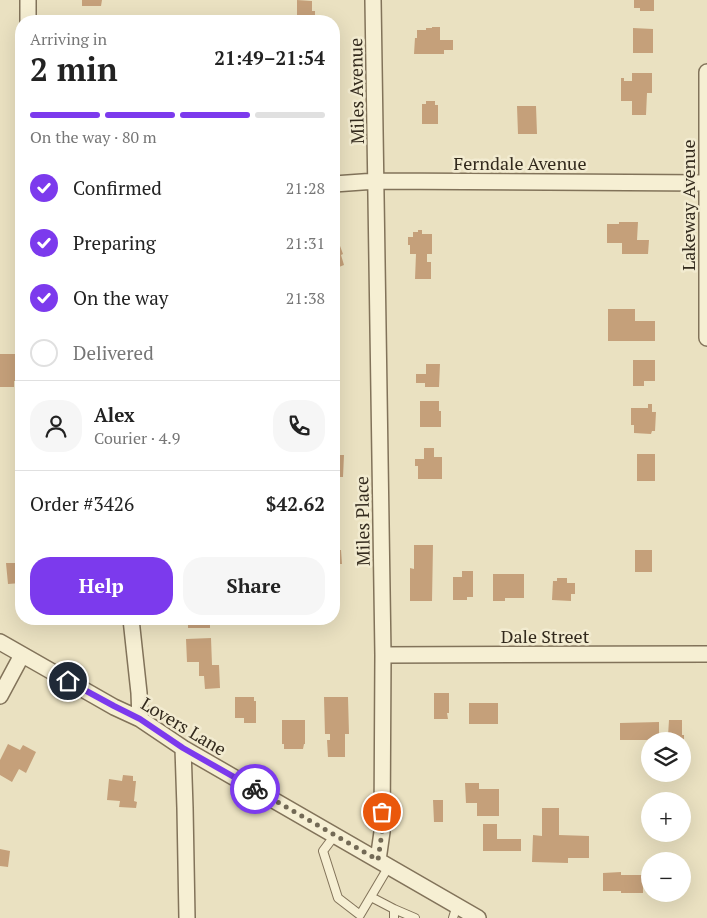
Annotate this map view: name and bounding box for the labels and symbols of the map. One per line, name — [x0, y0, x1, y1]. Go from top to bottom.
street label: Miles Avenue — [343, 38, 369, 144]
street label: Lakeway Avenue — [676, 139, 700, 271]
street label: Ferndale Avenue — [454, 151, 586, 175]
street label: Miles Place — [349, 476, 375, 566]
street label: Dale Street — [501, 624, 590, 648]
pin — [47, 660, 89, 702]
street label: Lovers Lane — [137, 691, 231, 761]
courier — [230, 764, 280, 814]
pin — [361, 791, 403, 833]

